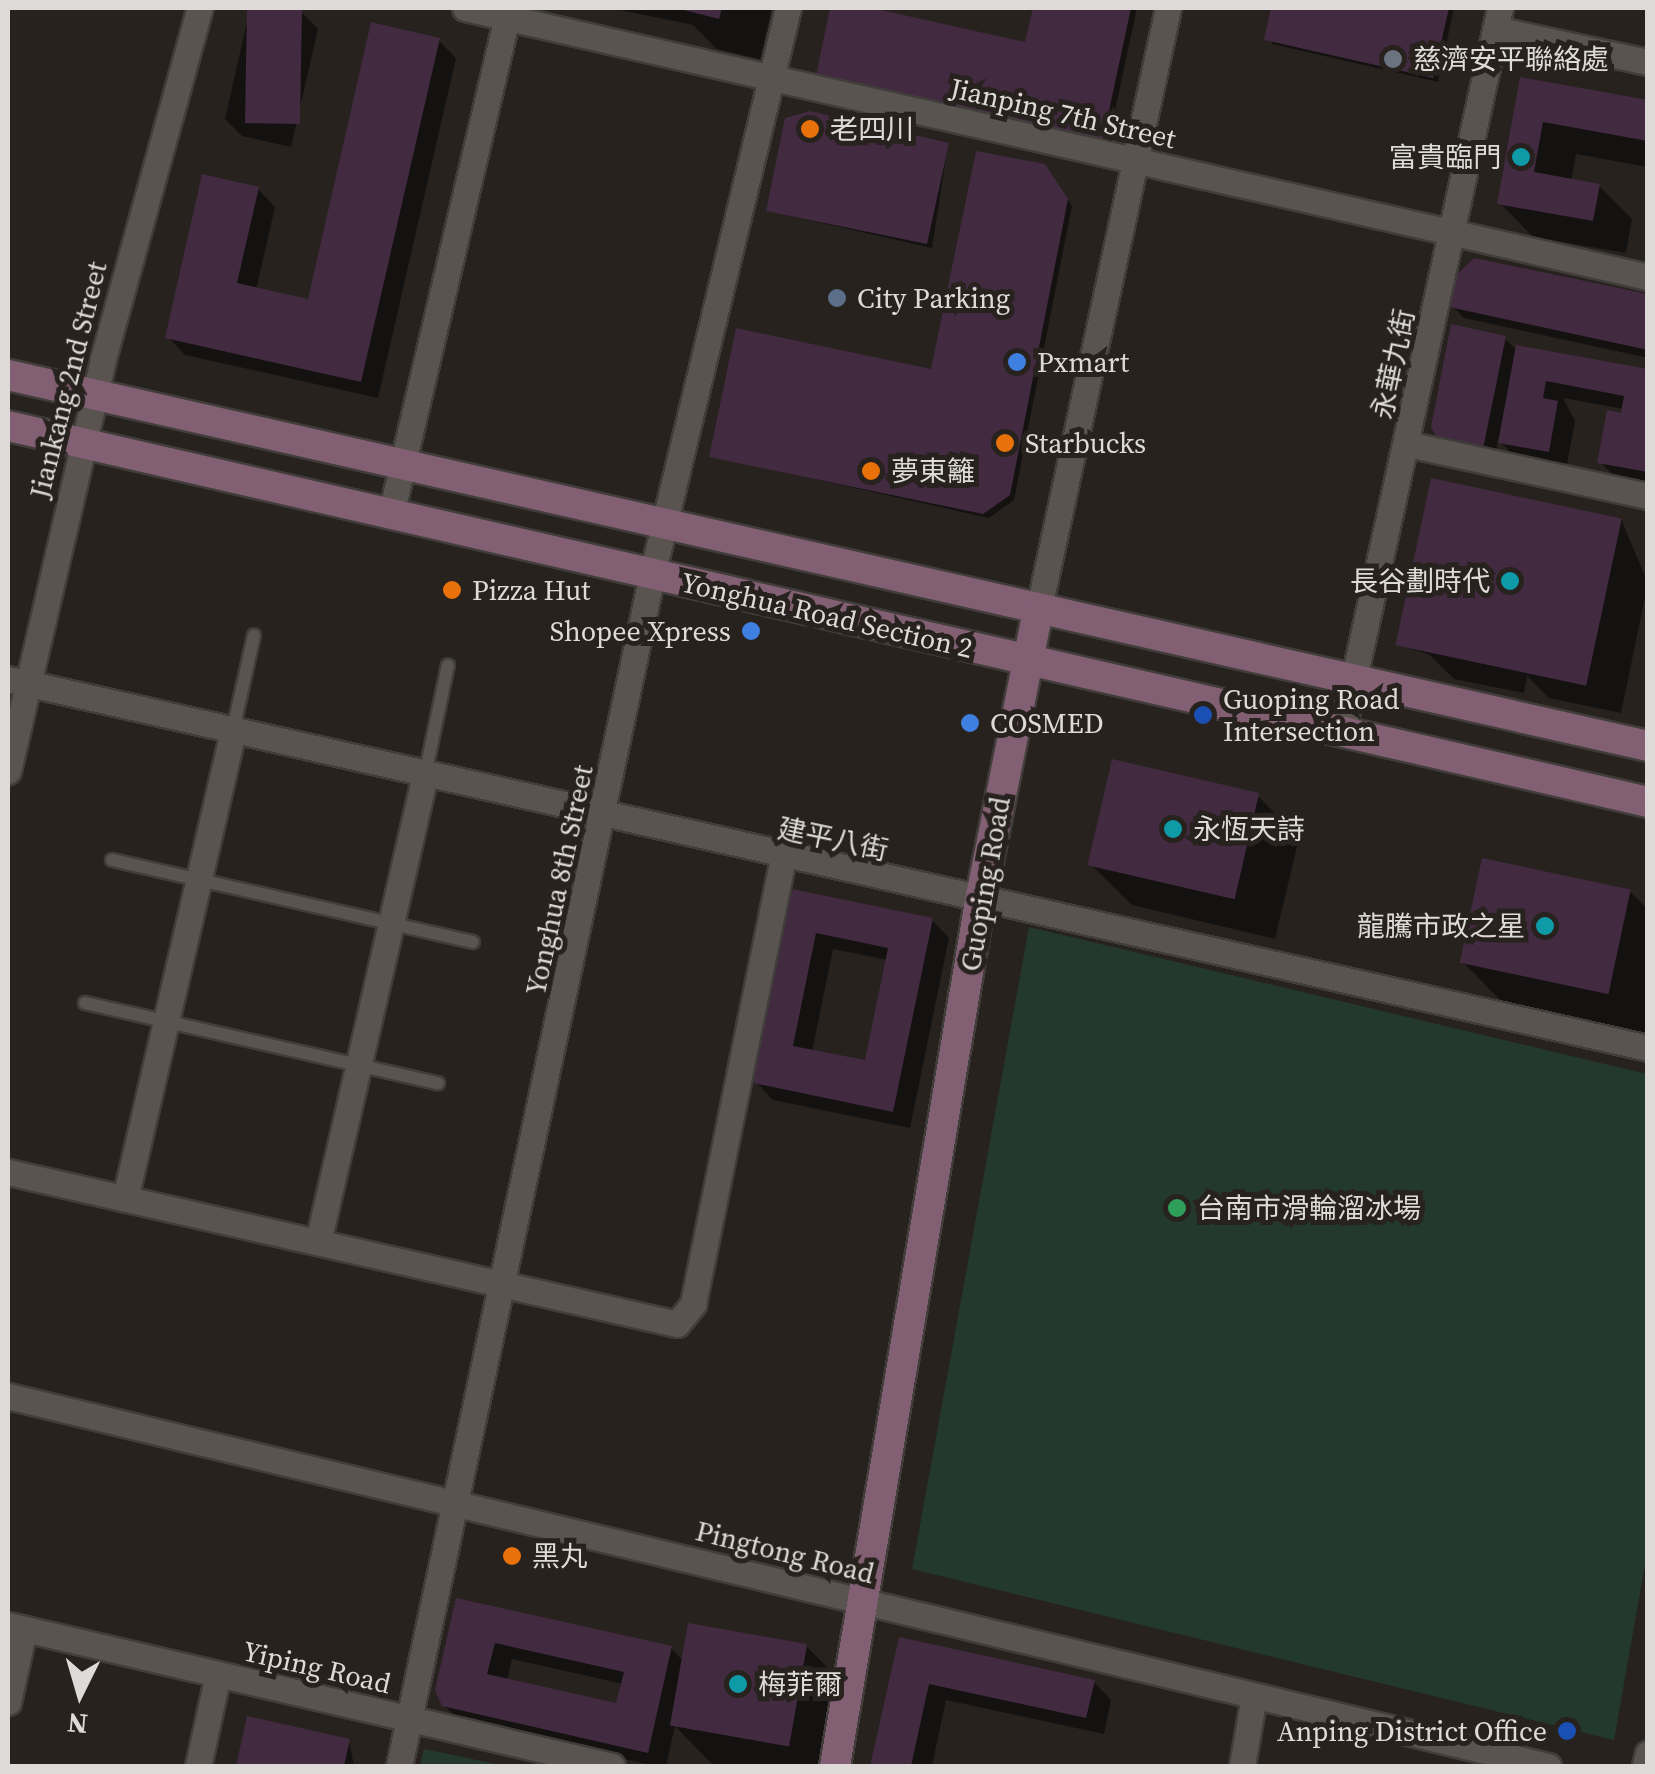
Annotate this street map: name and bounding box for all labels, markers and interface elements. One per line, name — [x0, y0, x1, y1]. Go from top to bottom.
place label: 慈濟安平聯絡處 — [1413, 42, 1609, 76]
marker: 慈濟安平聯絡處 — [1382, 48, 1404, 70]
street label: Jianping 7th Street — [947, 71, 1179, 155]
place label: 老四川 — [830, 112, 914, 146]
marker: 老四川 — [799, 118, 821, 140]
place label: 富貴臨門 — [1389, 140, 1501, 174]
marker: 富貴臨門 — [1510, 146, 1532, 168]
street label: Jiankang 2nd Street — [22, 258, 114, 502]
place label: City Parking — [857, 281, 1010, 315]
marker: City Parking — [826, 287, 848, 309]
street label: 永華九街 — [1365, 306, 1421, 422]
place label: Pxmart — [1037, 345, 1129, 379]
marker: Pxmart — [1006, 351, 1028, 373]
place label: Starbucks — [1025, 426, 1146, 460]
marker: Starbucks — [994, 432, 1016, 454]
place label: 夢東籬 — [891, 454, 975, 488]
marker: 夢東籬 — [860, 460, 882, 482]
place label: 長谷劃時代 — [1350, 564, 1490, 598]
street label: Yonghua Road Section 2 — [678, 565, 976, 665]
marker: 長谷劃時代 — [1499, 570, 1521, 592]
place label: Pizza Hut — [472, 573, 590, 607]
marker: Pizza Hut — [441, 579, 463, 601]
place label: Shopee Xpress — [550, 614, 731, 648]
marker: Shopee Xpress — [740, 620, 762, 642]
place label: Guoping Road Intersection — [1223, 682, 1399, 748]
marker: Guoping Road Intersection — [1192, 704, 1214, 726]
place label: COSMED — [990, 706, 1104, 740]
marker: COSMED — [959, 712, 981, 734]
street label: Yonghua 8th Street — [518, 762, 600, 998]
street label: Guoping Road — [953, 794, 1017, 974]
street label: 建平八街 — [775, 811, 891, 867]
place label: 永恆天詩 — [1193, 812, 1305, 846]
marker: 永恆天詩 — [1162, 818, 1184, 840]
place label: 龍騰市政之星 — [1357, 909, 1525, 943]
marker: 龍騰市政之星 — [1534, 915, 1556, 937]
place label: 台南市滑輪溜冰場 — [1197, 1191, 1421, 1225]
marker: 台南市滑輪溜冰場 — [1166, 1197, 1188, 1219]
street label: Pingtong Road — [692, 1514, 878, 1590]
place label: 黑丸 — [532, 1539, 588, 1573]
marker: 黑丸 — [501, 1545, 523, 1567]
street label: Yiping Road — [240, 1634, 394, 1700]
north arrow — [30, 1644, 130, 1744]
place label: 梅菲爾 — [758, 1667, 842, 1701]
marker: 梅菲爾 — [727, 1673, 749, 1695]
text: N — [66, 1704, 89, 1744]
place label: Anping District Office — [1277, 1714, 1547, 1748]
marker: Anping District Office — [1556, 1720, 1578, 1742]

